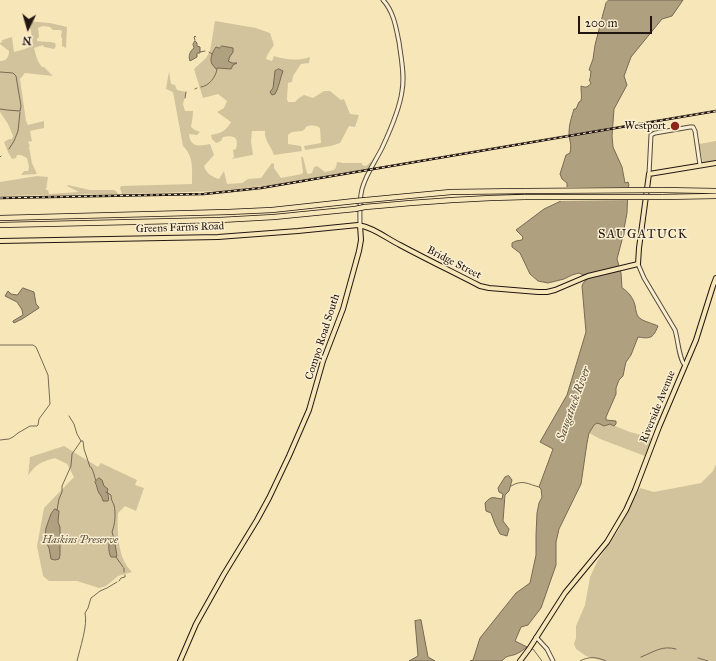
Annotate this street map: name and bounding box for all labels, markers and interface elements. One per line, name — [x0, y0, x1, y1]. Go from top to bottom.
north arrow — [8, 8, 48, 48]
scale bar — [580, 8, 654, 34]
text: 200 m — [585, 16, 618, 30]
text: N — [22, 34, 32, 47]
place label: Westport — [624, 119, 666, 133]
marker: Westport — [669, 120, 681, 132]
street label: Greens Farms Road — [136, 220, 224, 236]
district label: SAUGATUCK — [598, 227, 688, 243]
street label: Bridge Street — [425, 244, 483, 282]
street label: Compo Road South — [303, 292, 343, 382]
water label: Saugatuck River — [554, 365, 594, 443]
street label: Riverside Avenue — [637, 369, 679, 445]
park label: Haskins Preserve — [42, 533, 118, 547]

